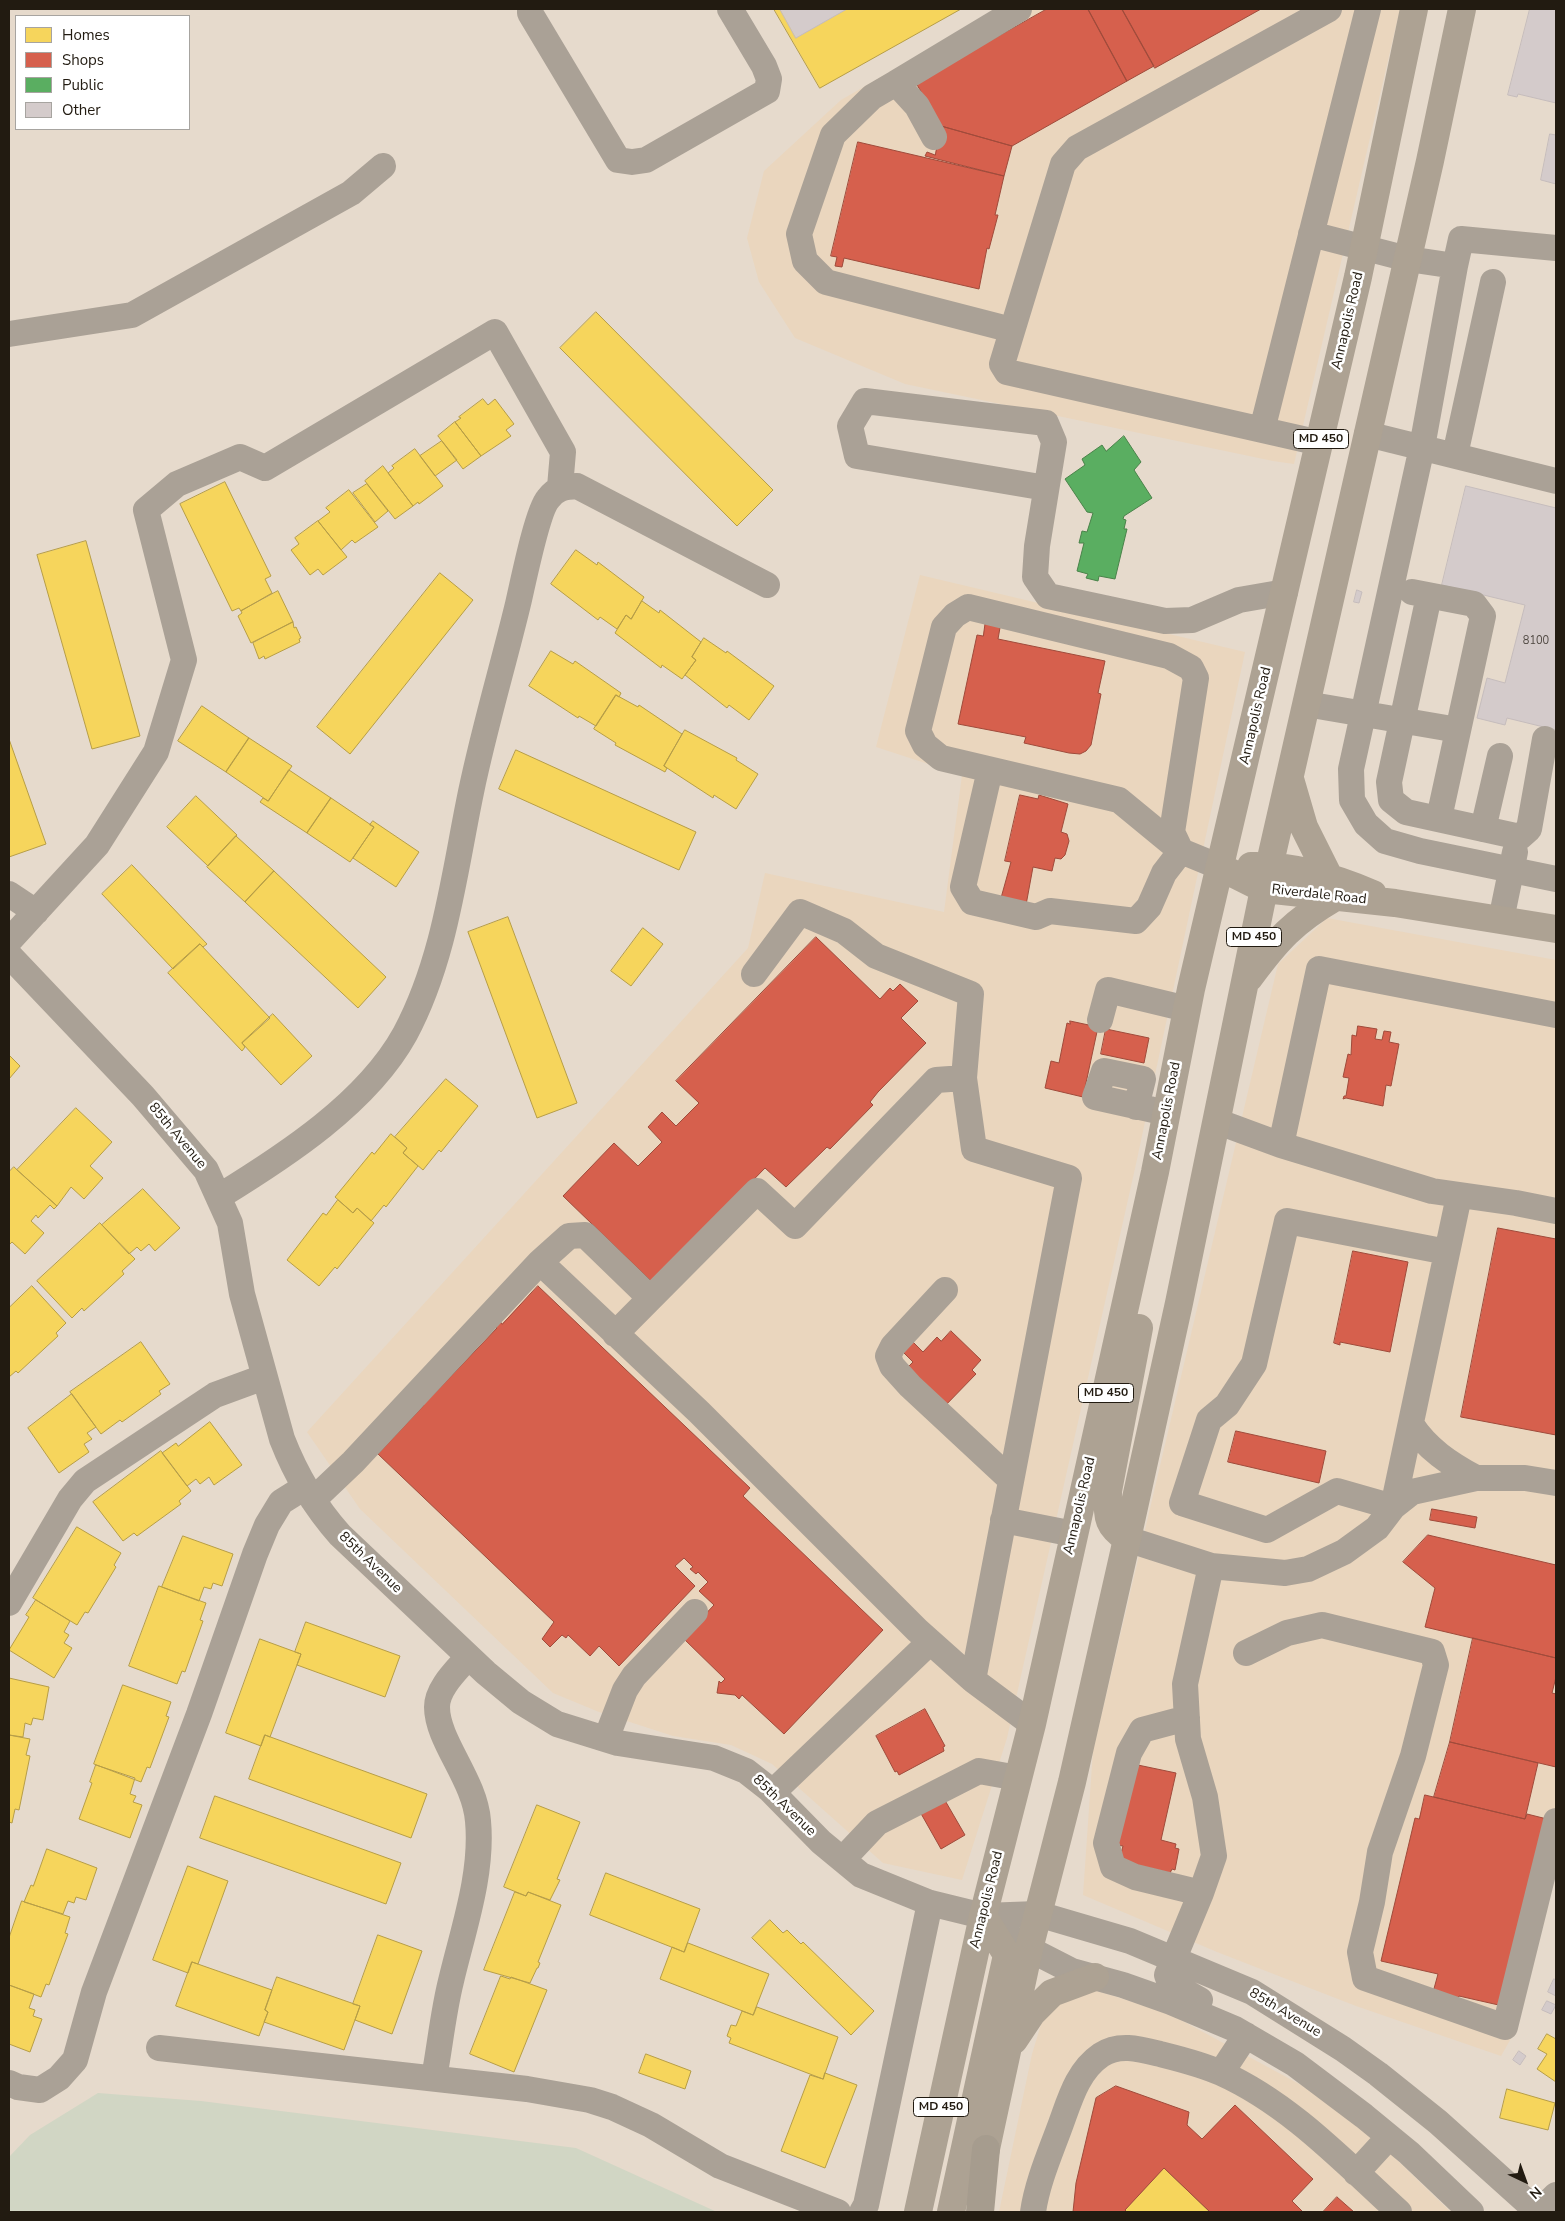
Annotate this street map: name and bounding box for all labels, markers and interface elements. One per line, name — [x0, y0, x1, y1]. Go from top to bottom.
legend — [15, 15, 190, 130]
text: Homes — [62, 25, 110, 45]
text: Shops — [62, 50, 104, 70]
text: Public — [62, 75, 103, 95]
text: Other — [62, 100, 101, 120]
street label: Annapolis Road — [1329, 271, 1367, 371]
road number: MD 450 — [1294, 429, 1348, 448]
house number: 8100 — [1523, 634, 1549, 648]
street label: Annapolis Road — [1237, 666, 1275, 766]
street label: Riverdale Road — [1271, 882, 1367, 908]
road number: MD 450 — [1226, 928, 1282, 946]
street label: Annapolis Road — [1149, 1060, 1185, 1162]
street label: 85th Avenue — [145, 1100, 209, 1172]
road number: MD 450 — [1078, 1384, 1134, 1402]
street label: Annapolis Road — [1061, 1456, 1099, 1556]
street label: 85th Avenue — [335, 1529, 405, 1597]
street label: 85th Avenue — [749, 1772, 819, 1840]
street label: Annapolis Road — [967, 1850, 1007, 1950]
street label: 85th Avenue — [1246, 1985, 1324, 2041]
road number: MD 450 — [914, 2098, 968, 2116]
north arrow — [1500, 2156, 1550, 2206]
text: N — [1525, 2182, 1546, 2203]

